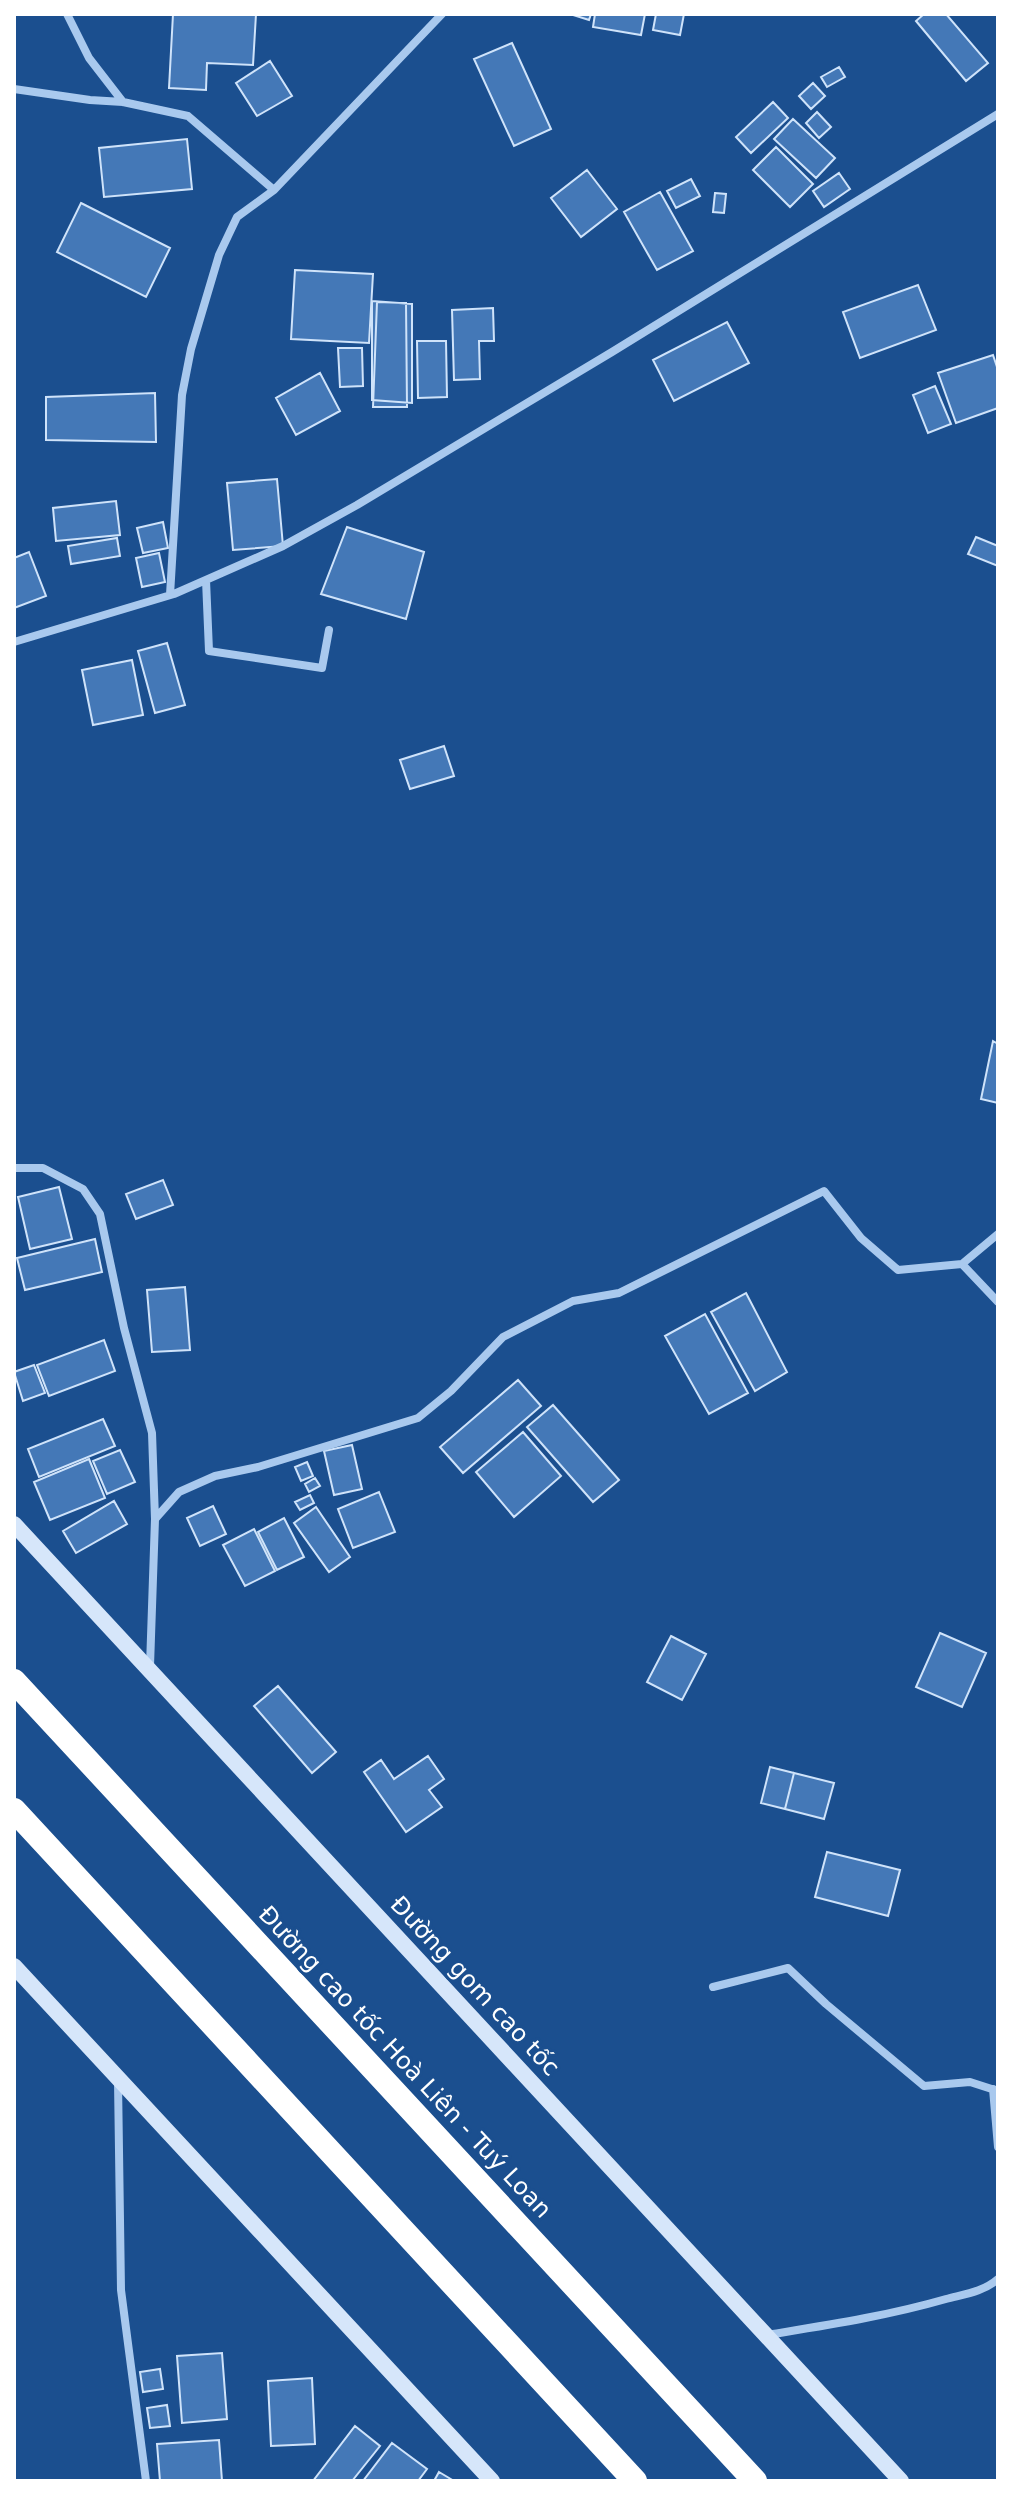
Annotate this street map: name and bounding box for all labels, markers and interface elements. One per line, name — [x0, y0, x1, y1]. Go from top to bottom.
street label: Đường gom cao tốc — [385, 1891, 565, 2081]
street label: Đường cao tốc Hoà Liên - Tuý Loan — [253, 1900, 557, 2224]

